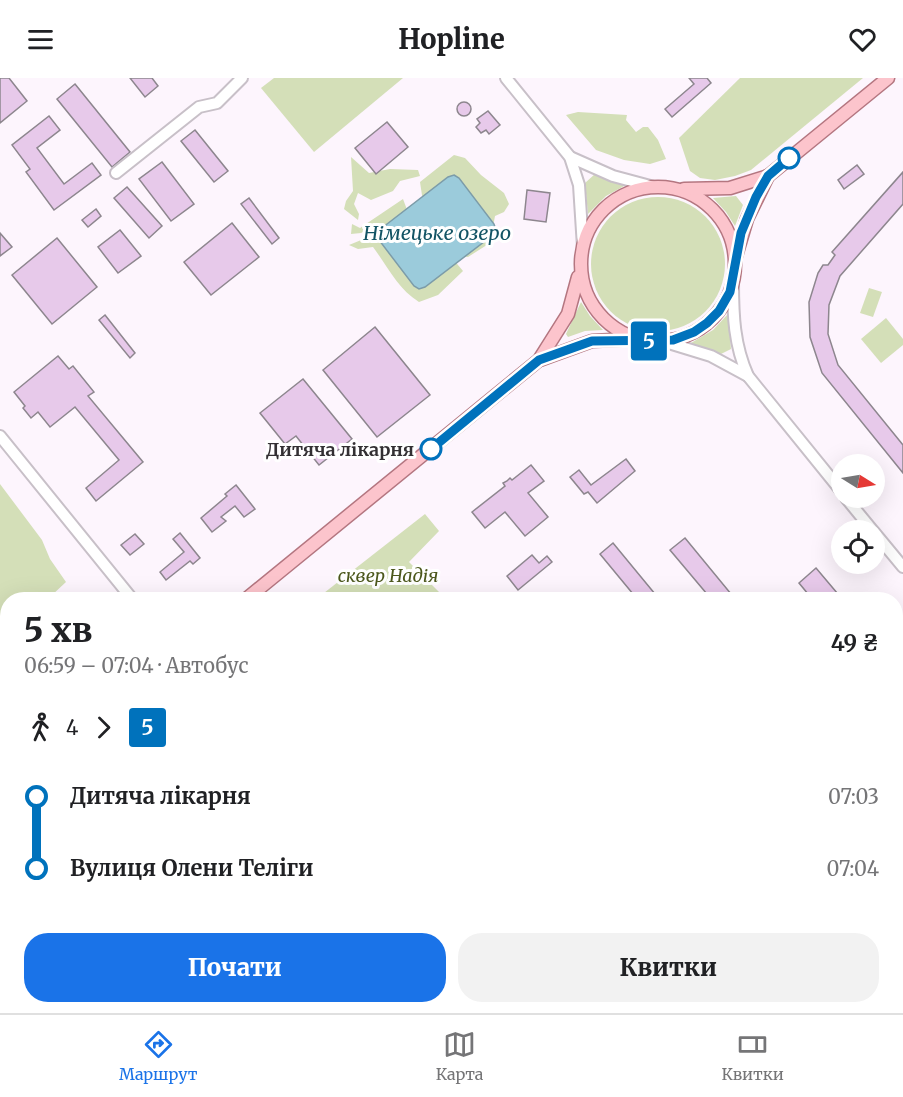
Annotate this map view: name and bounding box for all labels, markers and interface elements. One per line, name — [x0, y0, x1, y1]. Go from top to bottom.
text: Hopline — [398, 22, 505, 56]
icon: menu — [24, 23, 57, 56]
icon: heart — [846, 23, 879, 56]
unlabelled marker — [778, 147, 800, 169]
water label: Німецьке озеро — [363, 220, 511, 245]
line badge: 5 — [630, 322, 668, 360]
text: 5 — [643, 328, 655, 355]
place label: Дитяча лікарня — [266, 438, 414, 461]
marker: Дитяча лікарня — [420, 438, 442, 460]
north arrow — [831, 454, 885, 508]
map controls — [831, 454, 885, 574]
button: locate — [831, 520, 885, 574]
park label: сквер Надія — [338, 564, 438, 587]
text: 5 хв — [24, 610, 92, 651]
text: 49 ₴ — [831, 629, 879, 657]
text: 06:59 – 07:04 · Автобус — [24, 653, 249, 678]
icon: walk — [24, 711, 57, 744]
icon: forward — [87, 711, 120, 744]
text: 5 — [141, 714, 154, 741]
text: 4 — [66, 715, 78, 740]
text: Дитяча лікарня — [70, 782, 251, 810]
text: 07:03 — [828, 784, 879, 809]
text: Вулиця Олени Теліги — [70, 854, 314, 882]
text: 07:04 — [827, 856, 879, 881]
button: Почати — [24, 933, 446, 1002]
button: Квитки — [458, 933, 879, 1002]
tab: Маршрут — [119, 1028, 198, 1084]
tab: Карта — [436, 1028, 483, 1084]
tab: Квитки — [722, 1028, 784, 1084]

